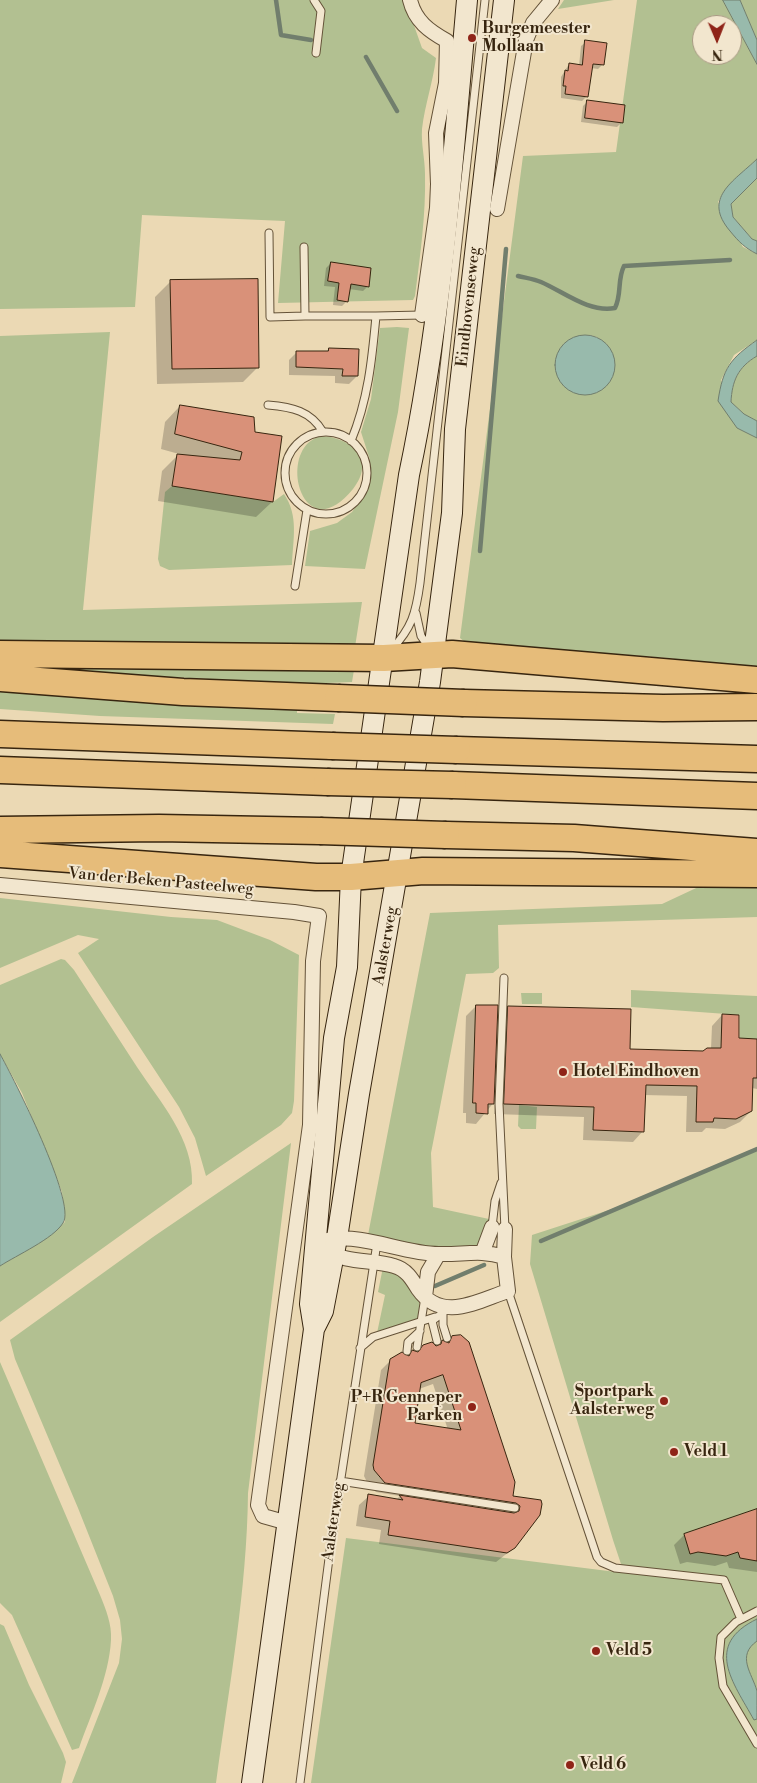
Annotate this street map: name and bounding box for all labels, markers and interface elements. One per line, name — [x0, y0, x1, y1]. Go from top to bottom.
north arrow — [692, 15, 742, 65]
place label: Burgemeester Mollaan — [482, 19, 591, 57]
marker: Burgemeester Mollaan — [466, 32, 478, 44]
text: N — [712, 45, 723, 63]
street label: Eindhovenseweg — [453, 246, 485, 368]
street label: Van der Beken Pasteelweg — [68, 864, 254, 900]
street label: Aalsterweg — [370, 905, 402, 987]
place label: Hotel Eindhoven — [573, 1062, 699, 1082]
marker: Hotel Eindhoven — [557, 1066, 569, 1078]
place label: Sportpark Aalsterweg — [570, 1382, 654, 1420]
place label: P+R Genneper Parken — [351, 1388, 462, 1426]
marker: Sportpark Aalsterweg — [658, 1395, 670, 1407]
marker: P+R Genneper Parken — [466, 1401, 478, 1413]
place label: Veld 1 — [684, 1442, 728, 1462]
marker: Veld 1 — [668, 1446, 680, 1458]
street label: Aalsterweg — [319, 1481, 349, 1563]
place label: Veld 5 — [606, 1641, 652, 1661]
marker: Veld 5 — [590, 1645, 602, 1657]
place label: Veld 6 — [580, 1755, 626, 1775]
marker: Veld 6 — [564, 1759, 576, 1771]

